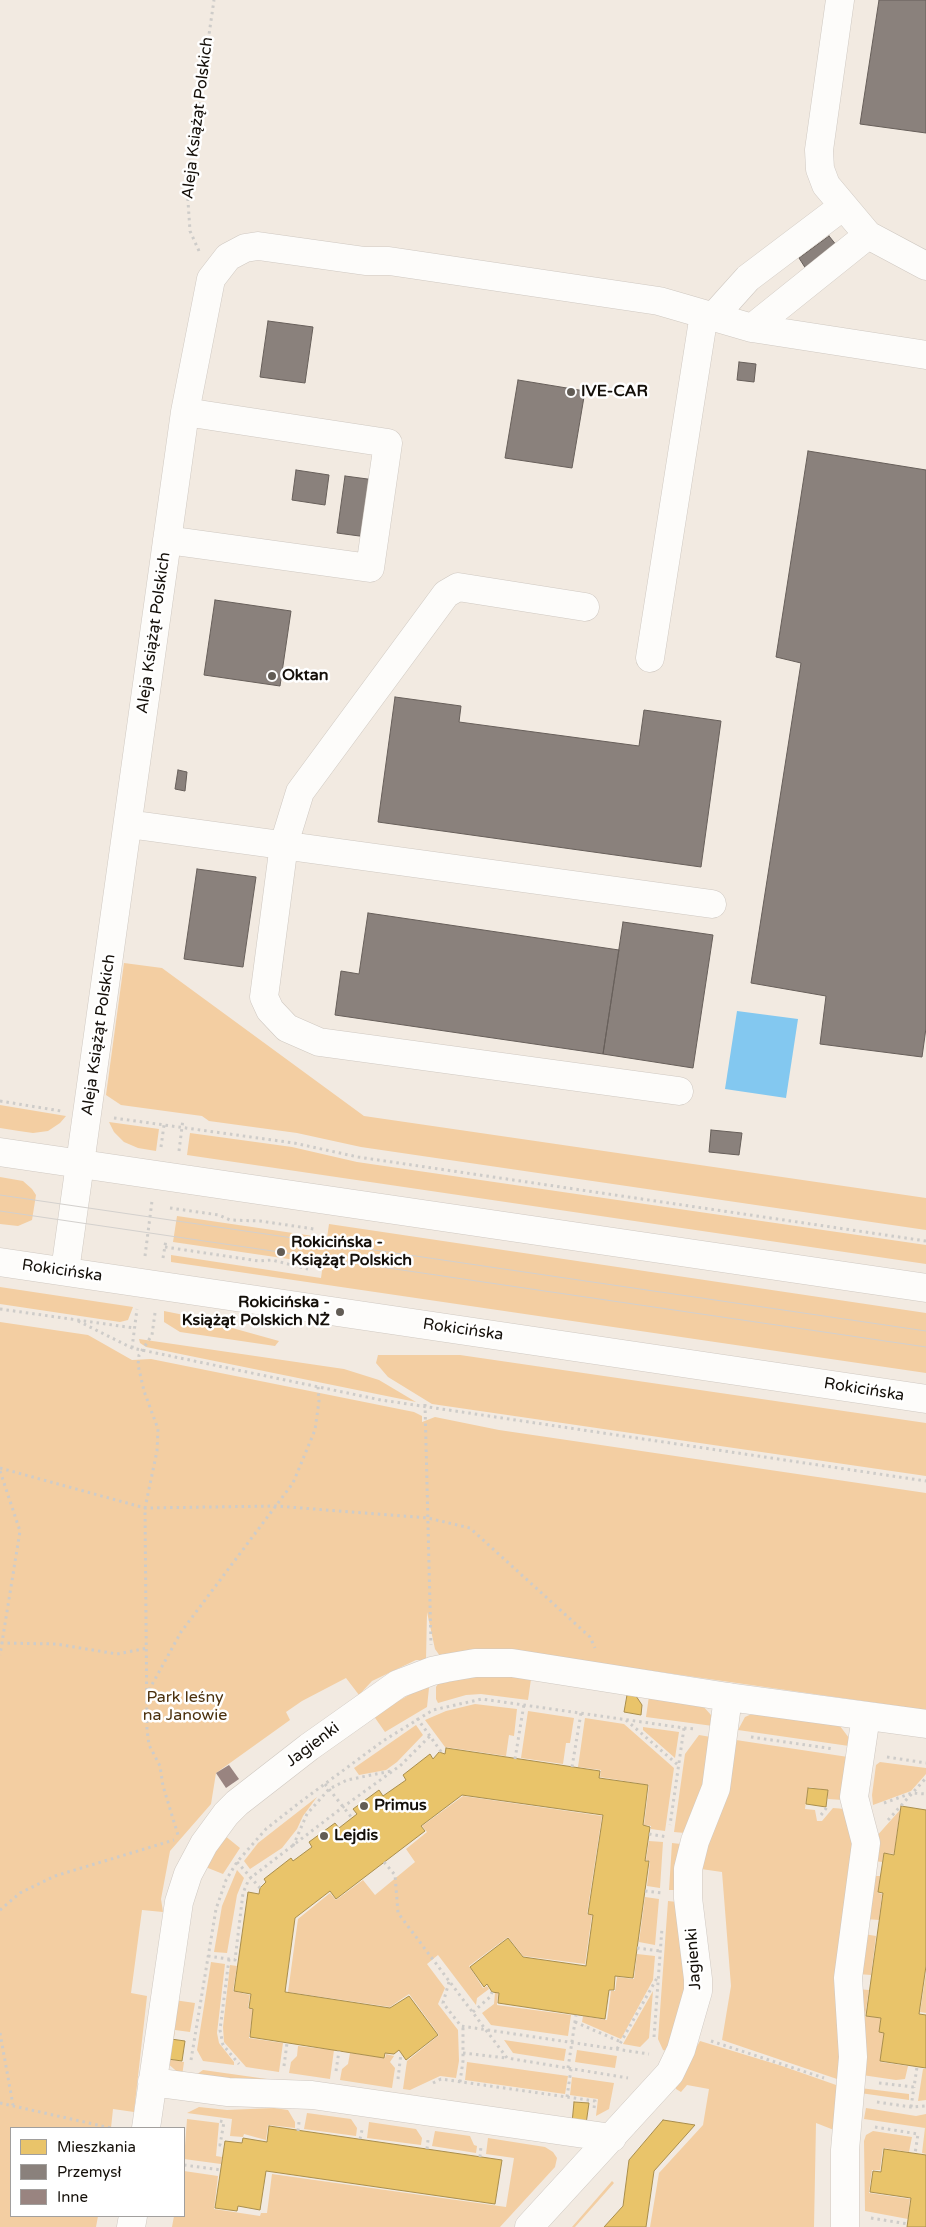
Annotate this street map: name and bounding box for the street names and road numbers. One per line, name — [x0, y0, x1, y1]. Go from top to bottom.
street label: Aleja Książąt Polskich — [179, 36, 217, 200]
street label: Aleja Książąt Polskich — [133, 551, 175, 715]
street label: Aleja Książąt Polskich — [78, 953, 120, 1117]
street label: Rokicińska — [20, 1256, 104, 1286]
street label: Rokicińska — [421, 1315, 505, 1345]
street label: Rokicińska — [822, 1374, 906, 1406]
street label: Jagienki — [282, 1719, 344, 1771]
street label: Jagienki — [682, 1927, 706, 1991]

